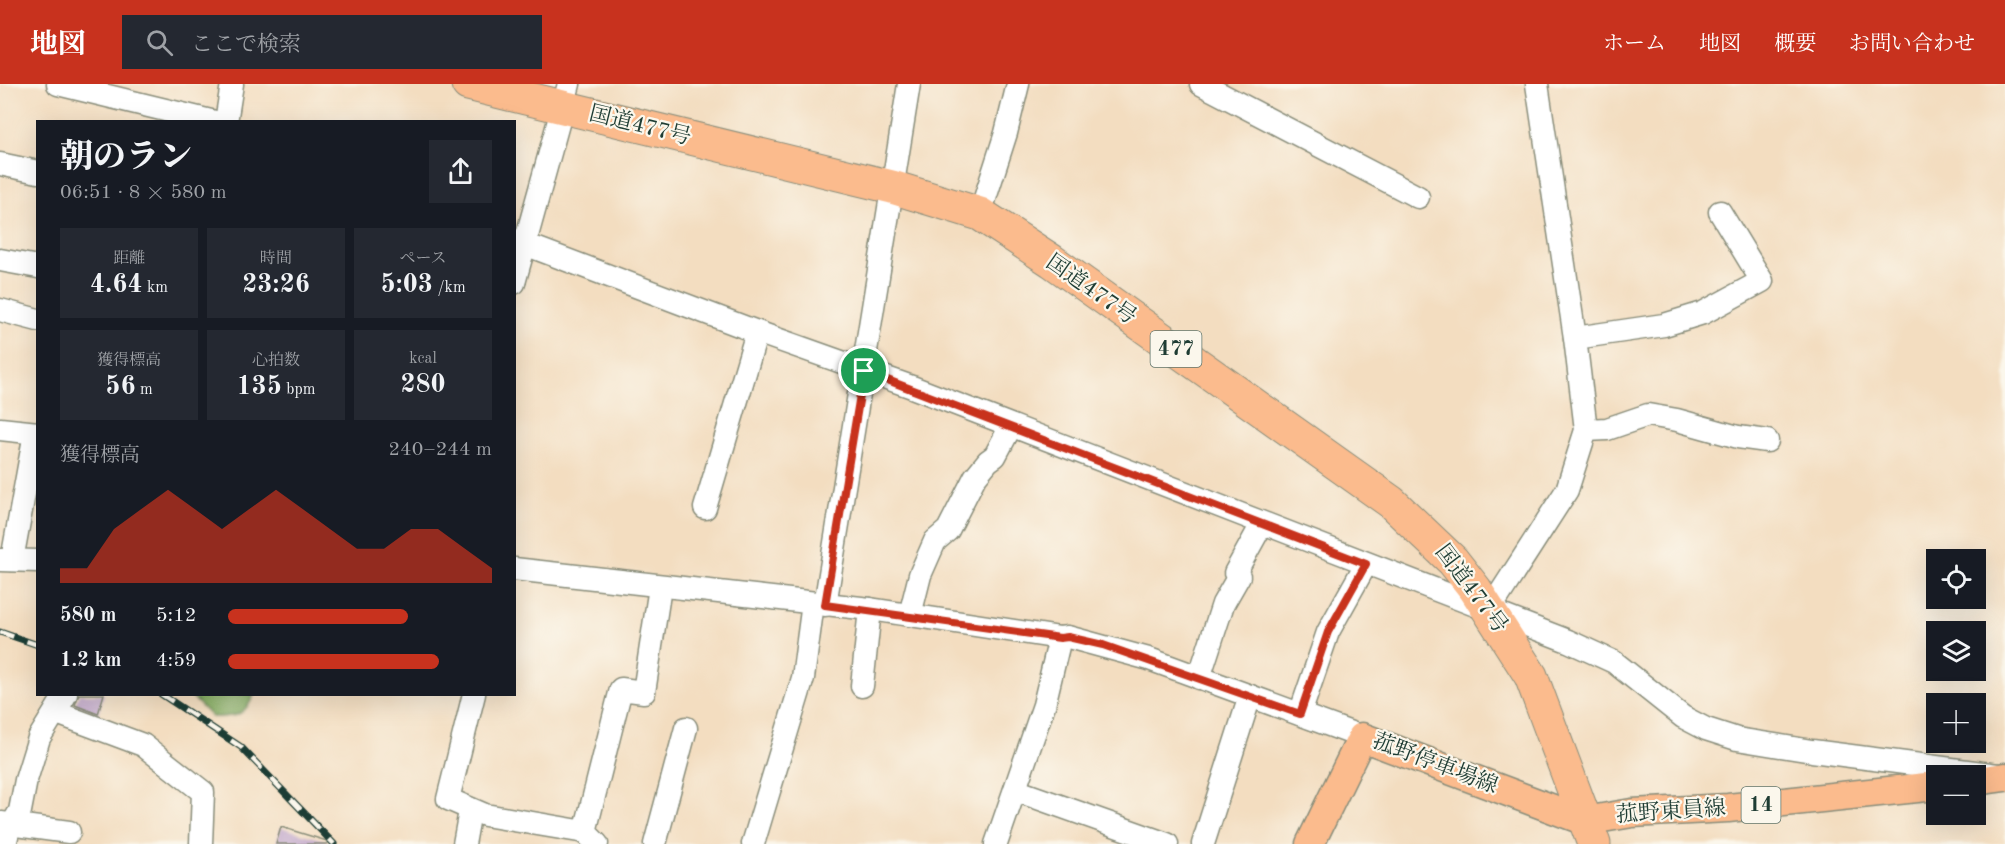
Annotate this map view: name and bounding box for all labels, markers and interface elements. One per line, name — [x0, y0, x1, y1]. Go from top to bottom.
search box — [122, 15, 542, 69]
icon: search — [143, 26, 176, 59]
text: 地図 — [30, 32, 86, 60]
text: ここで検索 — [191, 34, 301, 56]
text: ホーム — [1603, 34, 1666, 55]
text: 地図 — [1699, 34, 1741, 55]
text: 概要 — [1774, 34, 1816, 55]
text: お問い合わせ — [1849, 34, 1975, 55]
street label: 国道477号 — [587, 101, 694, 149]
button: share — [429, 140, 492, 203]
text: 朝のラン — [60, 142, 192, 175]
text: 06:51 · 8 × 580 m — [60, 183, 227, 203]
street label: 国道477号 — [1042, 249, 1141, 329]
text: 距離 — [113, 251, 145, 267]
text: 時間 — [260, 251, 292, 267]
text: ペース — [399, 251, 447, 267]
text: 4.64 — [90, 272, 143, 298]
text: 23:26 — [242, 272, 310, 298]
text: 5:03 — [380, 272, 433, 298]
text: km — [143, 280, 168, 296]
text: /km — [433, 280, 466, 296]
road number: 477 — [1150, 331, 1202, 367]
pin — [838, 345, 889, 396]
text: kcal — [409, 351, 437, 367]
text: 獲得標高 — [97, 353, 161, 369]
text: 心拍数 — [252, 353, 300, 369]
icon: arrive — [847, 354, 880, 387]
text: 280 — [400, 372, 446, 398]
text: 56 — [105, 374, 135, 400]
text: 135 — [237, 374, 282, 400]
text: m — [135, 382, 153, 398]
text: bpm — [282, 382, 315, 398]
text: 240–244 m — [389, 440, 492, 460]
text: 獲得標高 — [60, 446, 140, 466]
street label: 国道477号 — [1431, 540, 1513, 637]
map controls — [1926, 549, 1986, 825]
button: locate — [1926, 549, 1986, 609]
text: 580 m — [60, 606, 116, 626]
text: 5:12 — [156, 606, 196, 626]
button: layers — [1926, 621, 1986, 681]
text: 1.2 km — [60, 651, 122, 671]
text: 4:59 — [156, 651, 196, 671]
button: + — [1926, 693, 1986, 753]
street label: 菰野停車場線 — [1369, 728, 1501, 798]
button: − — [1926, 765, 1986, 825]
road number: 14 — [1742, 787, 1780, 823]
street label: 菰野東員線 — [1615, 795, 1727, 827]

